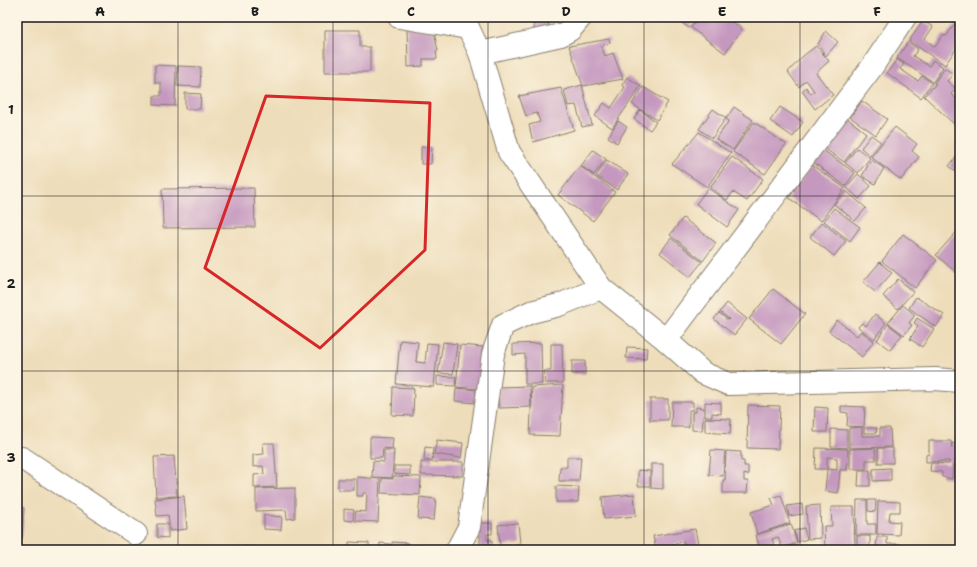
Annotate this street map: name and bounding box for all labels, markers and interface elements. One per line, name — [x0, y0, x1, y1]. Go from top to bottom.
text: A — [95, 3, 105, 20]
text: B — [251, 3, 259, 20]
text: C — [407, 3, 415, 20]
text: D — [561, 3, 571, 20]
text: E — [718, 3, 727, 20]
text: F — [873, 3, 881, 20]
text: 1 — [8, 101, 14, 118]
text: 2 — [6, 275, 16, 292]
text: 3 — [6, 449, 16, 466]

